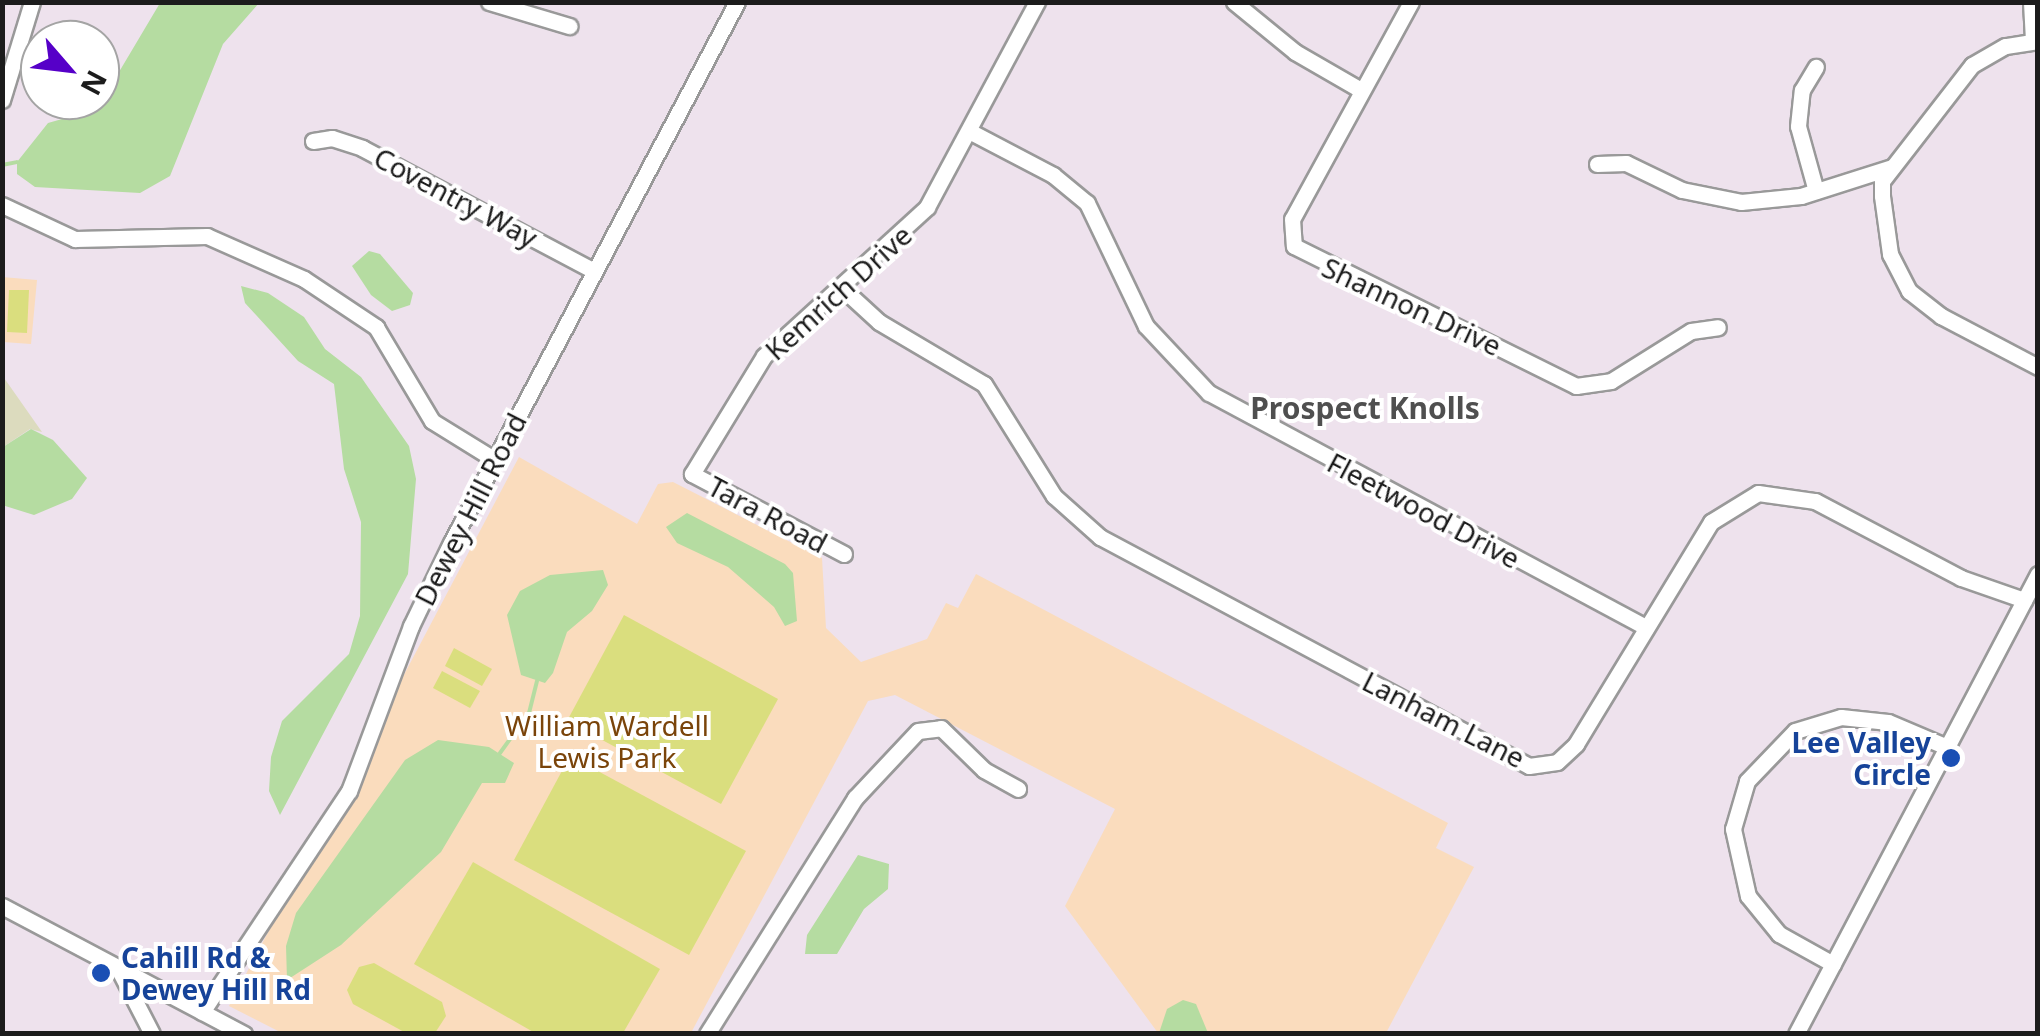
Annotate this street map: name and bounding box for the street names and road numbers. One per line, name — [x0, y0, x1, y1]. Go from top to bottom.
street label: Coventry Way — [369, 140, 543, 254]
street label: Kemrich Drive — [758, 218, 918, 366]
street label: Shannon Drive — [1317, 250, 1507, 362]
street label: Dewey Hill Road — [407, 407, 533, 611]
street label: Fleetwood Drive — [1322, 445, 1526, 575]
street label: Tara Road — [703, 469, 833, 559]
street label: Lanham Lane — [1357, 664, 1531, 774]

